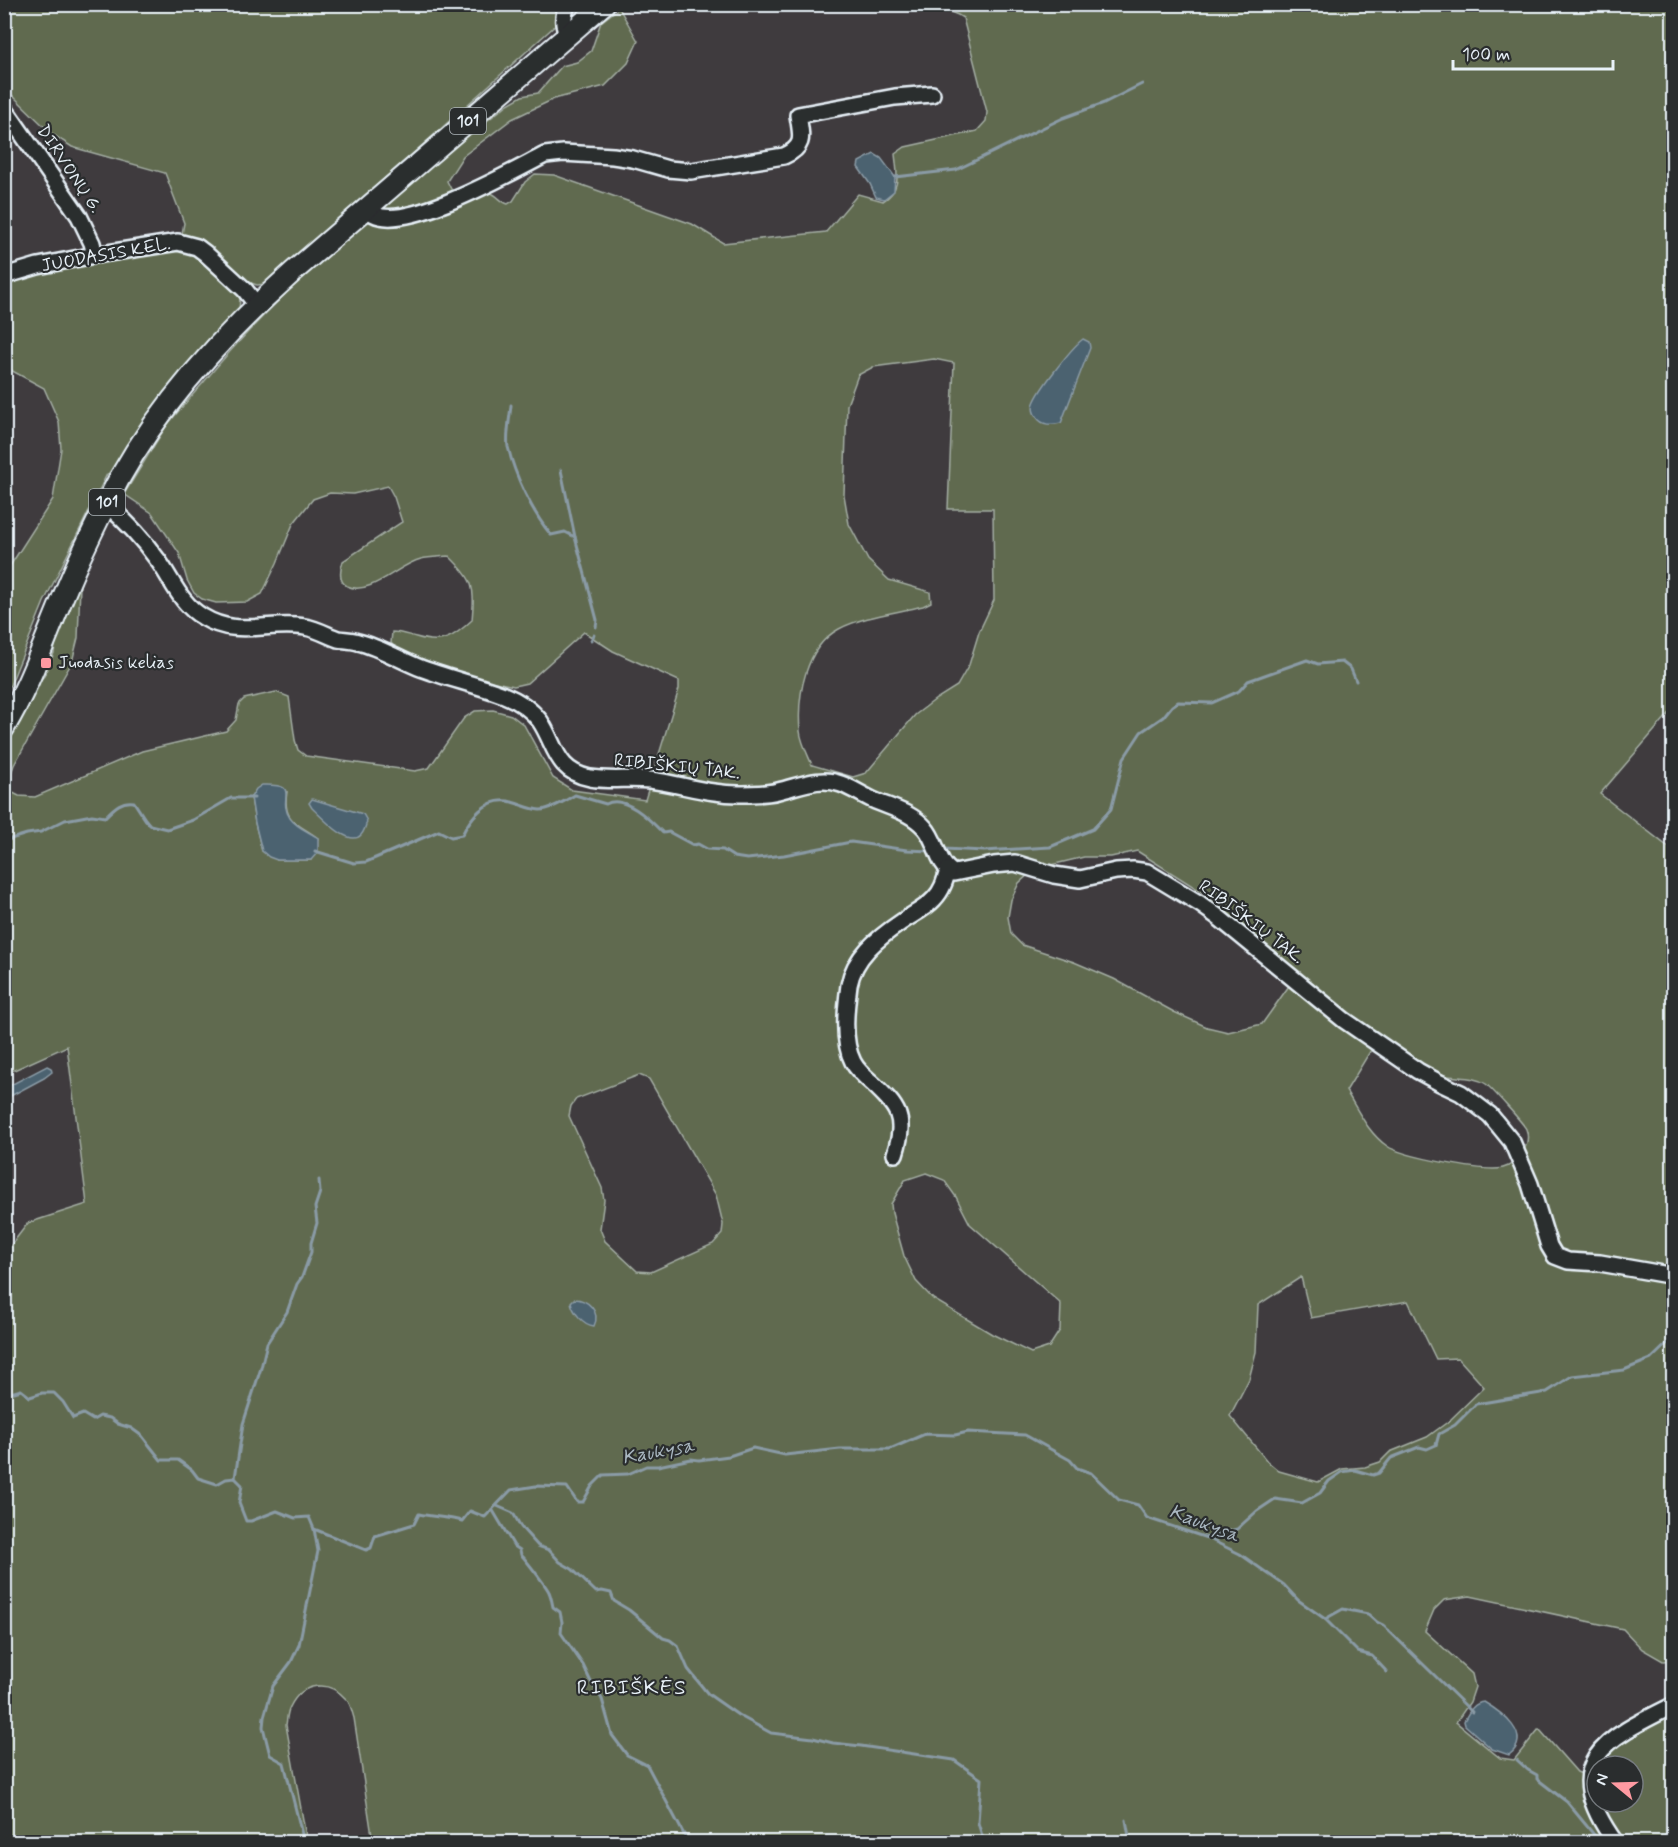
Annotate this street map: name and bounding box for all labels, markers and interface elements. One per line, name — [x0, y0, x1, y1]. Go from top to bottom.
scale bar — [1453, 33, 1614, 71]
text: 100 m — [1462, 43, 1510, 67]
road number: 101 — [450, 108, 486, 134]
street label: DIRVONŲ G. — [31, 120, 107, 218]
street label: JUODASIS KEL. — [40, 232, 172, 278]
road number: 101 — [89, 489, 125, 515]
place label: Juodasis kelias — [58, 651, 174, 675]
marker: Juodasis kelias — [39, 656, 53, 670]
street label: RIBIŠKIŲ TAK. — [613, 748, 741, 786]
street label: RIBIŠKIŲ TAK. — [1193, 874, 1309, 970]
water label: Kaukysa — [620, 1432, 697, 1472]
water label: Kaukysa — [1165, 1498, 1244, 1550]
district label: RIBIŠKĖS — [577, 1674, 687, 1702]
north arrow — [1585, 1754, 1645, 1814]
text: N — [1591, 1771, 1614, 1788]

